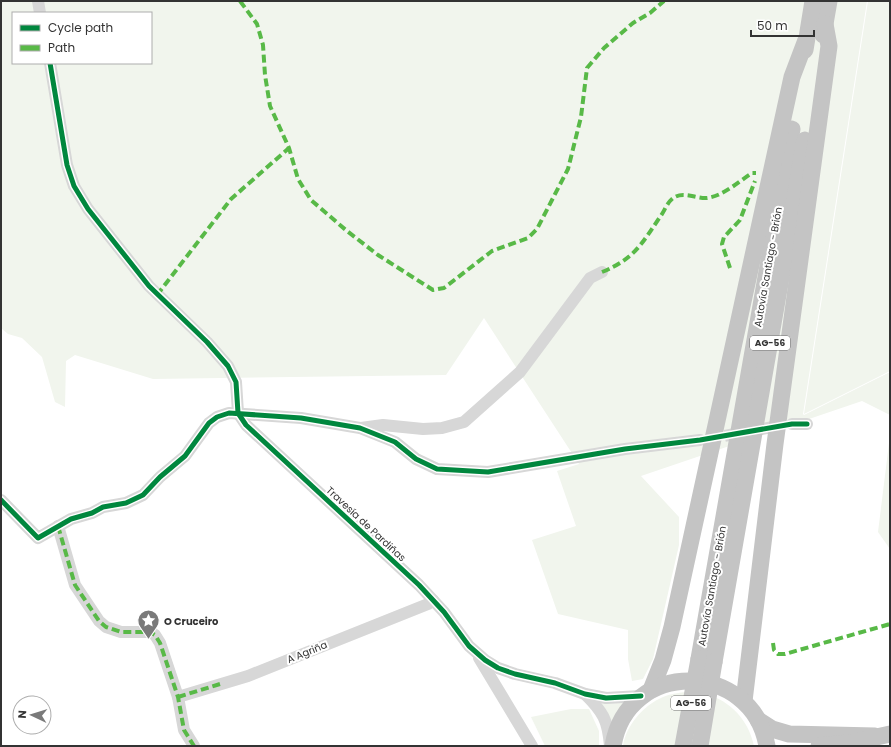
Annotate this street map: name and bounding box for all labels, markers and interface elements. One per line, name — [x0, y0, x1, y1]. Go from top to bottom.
legend — [12, 12, 152, 64]
scale bar — [751, 12, 814, 38]
text: 50 m — [757, 17, 788, 34]
text: Cycle path — [48, 19, 113, 36]
text: Path — [48, 39, 75, 56]
street label: Autovía Santiago - Brión — [750, 206, 786, 328]
road number: AG-56 — [750, 336, 790, 350]
street label: Travesía de Pardiñas — [323, 483, 409, 565]
street label: Autovía Santiago - Brión — [694, 525, 730, 647]
place icon: O Cruceiro — [135, 608, 161, 641]
place label: O Cruceiro — [164, 614, 219, 629]
street label: A Agriña — [285, 637, 329, 667]
north arrow — [12, 695, 52, 735]
road number: AG-56 — [671, 696, 711, 710]
text: N — [14, 710, 30, 719]

